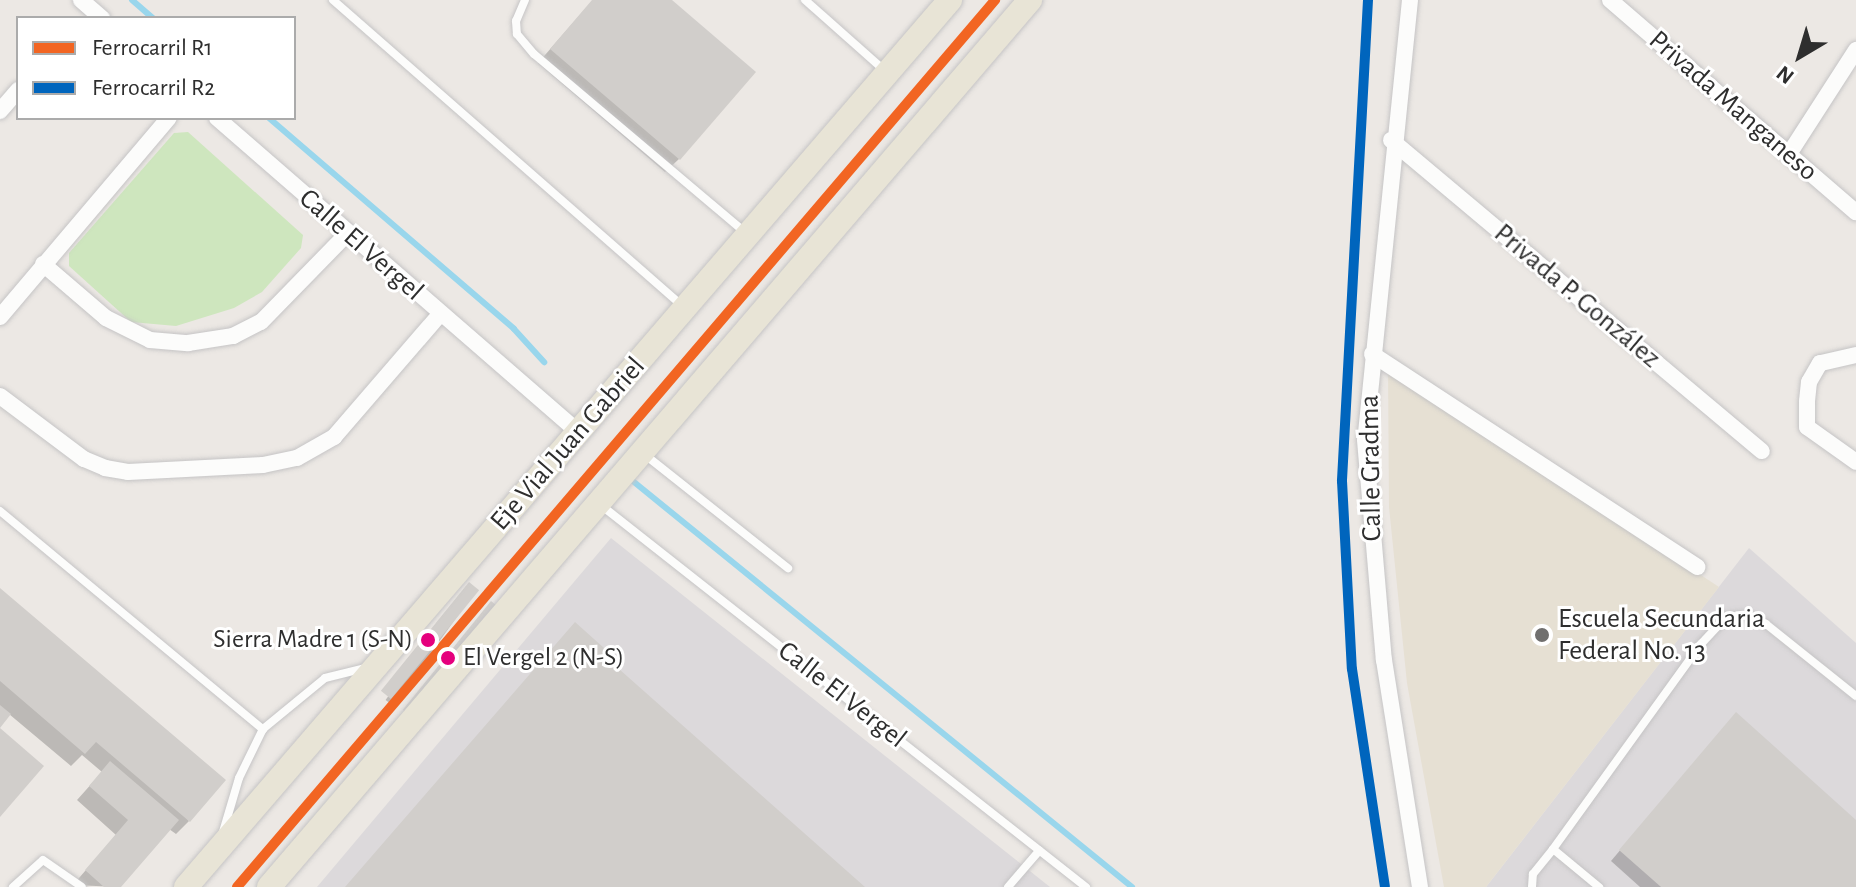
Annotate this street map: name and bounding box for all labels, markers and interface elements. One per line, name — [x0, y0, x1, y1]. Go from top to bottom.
legend — [16, 16, 296, 120]
north arrow — [1760, 16, 1840, 96]
street label: Privada Manganeso — [1642, 24, 1824, 188]
text: Ferrocarril R1 — [92, 36, 213, 60]
text: N — [1772, 62, 1798, 88]
text: Ferrocarril R2 — [92, 76, 215, 100]
street label: Calle El Vergel — [292, 182, 430, 308]
street label: Privada P. González — [1487, 217, 1667, 375]
street label: Eje Vial Juan Gabriel — [483, 350, 653, 538]
street label: Calle Gradma — [1353, 394, 1389, 542]
place label: Escuela Secundaria Federal No. 13 — [1558, 602, 1765, 668]
place label: Sierra Madre 1 (S-N) — [213, 624, 413, 656]
marker: Escuela Secundaria Federal No. 13 — [1533, 626, 1551, 644]
marker: Sierra Madre 1 (S-N) — [420, 632, 436, 648]
street label: Calle El Vergel — [771, 634, 913, 756]
place label: El Vergel 2 (N-S) — [463, 642, 624, 674]
marker: El Vergel 2 (N-S) — [440, 650, 456, 666]

